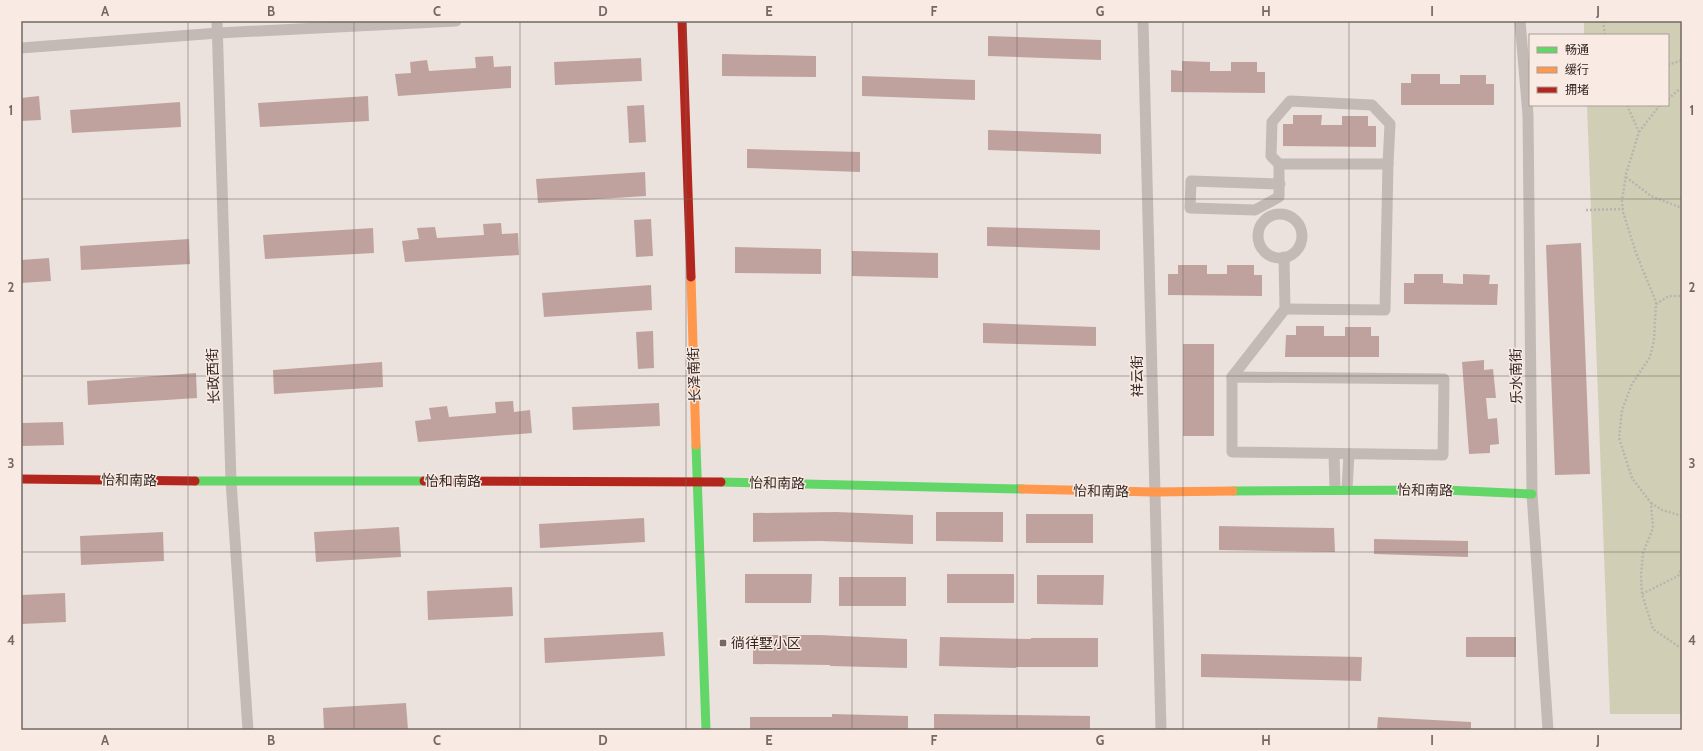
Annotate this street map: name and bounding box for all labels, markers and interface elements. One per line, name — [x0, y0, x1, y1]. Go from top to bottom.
text: A — [101, 3, 110, 19]
text: B — [267, 3, 275, 19]
text: C — [433, 3, 441, 19]
text: D — [598, 3, 608, 19]
text: E — [765, 3, 773, 19]
text: F — [931, 3, 938, 19]
text: G — [1096, 3, 1105, 19]
text: H — [1261, 3, 1271, 19]
text: I — [1430, 3, 1434, 19]
text: J — [1595, 3, 1600, 19]
legend — [1529, 34, 1669, 106]
text: 畅通 — [1565, 42, 1589, 57]
text: 缓行 — [1565, 62, 1589, 77]
text: 拥堵 — [1565, 82, 1589, 97]
text: 1 — [9, 102, 13, 118]
text: 1 — [1690, 102, 1694, 118]
text: 2 — [8, 279, 15, 295]
text: 2 — [1689, 279, 1696, 295]
street label: 长泽南街 — [684, 347, 704, 403]
street label: 长政西街 — [203, 348, 223, 404]
street label: 乐水南街 — [1507, 348, 1525, 404]
street label: 祥云街 — [1128, 355, 1146, 397]
text: 3 — [7, 455, 15, 471]
text: 3 — [1688, 455, 1696, 471]
street label: 怡和南路 — [101, 471, 157, 489]
street label: 怡和南路 — [425, 472, 481, 490]
street label: 怡和南路 — [749, 474, 805, 492]
street label: 怡和南路 — [1397, 481, 1453, 499]
street label: 怡和南路 — [1073, 482, 1129, 500]
text: 4 — [7, 632, 15, 648]
text: 4 — [1688, 632, 1696, 648]
place label: 徜徉墅小区 — [731, 634, 801, 652]
marker: 徜徉墅小区 — [718, 638, 728, 648]
text: A — [101, 732, 110, 748]
text: B — [267, 732, 275, 748]
text: C — [433, 732, 441, 748]
text: D — [598, 732, 608, 748]
text: E — [765, 732, 773, 748]
text: F — [931, 732, 938, 748]
text: G — [1096, 732, 1105, 748]
text: H — [1261, 732, 1271, 748]
text: I — [1430, 732, 1434, 748]
text: J — [1595, 732, 1600, 748]

